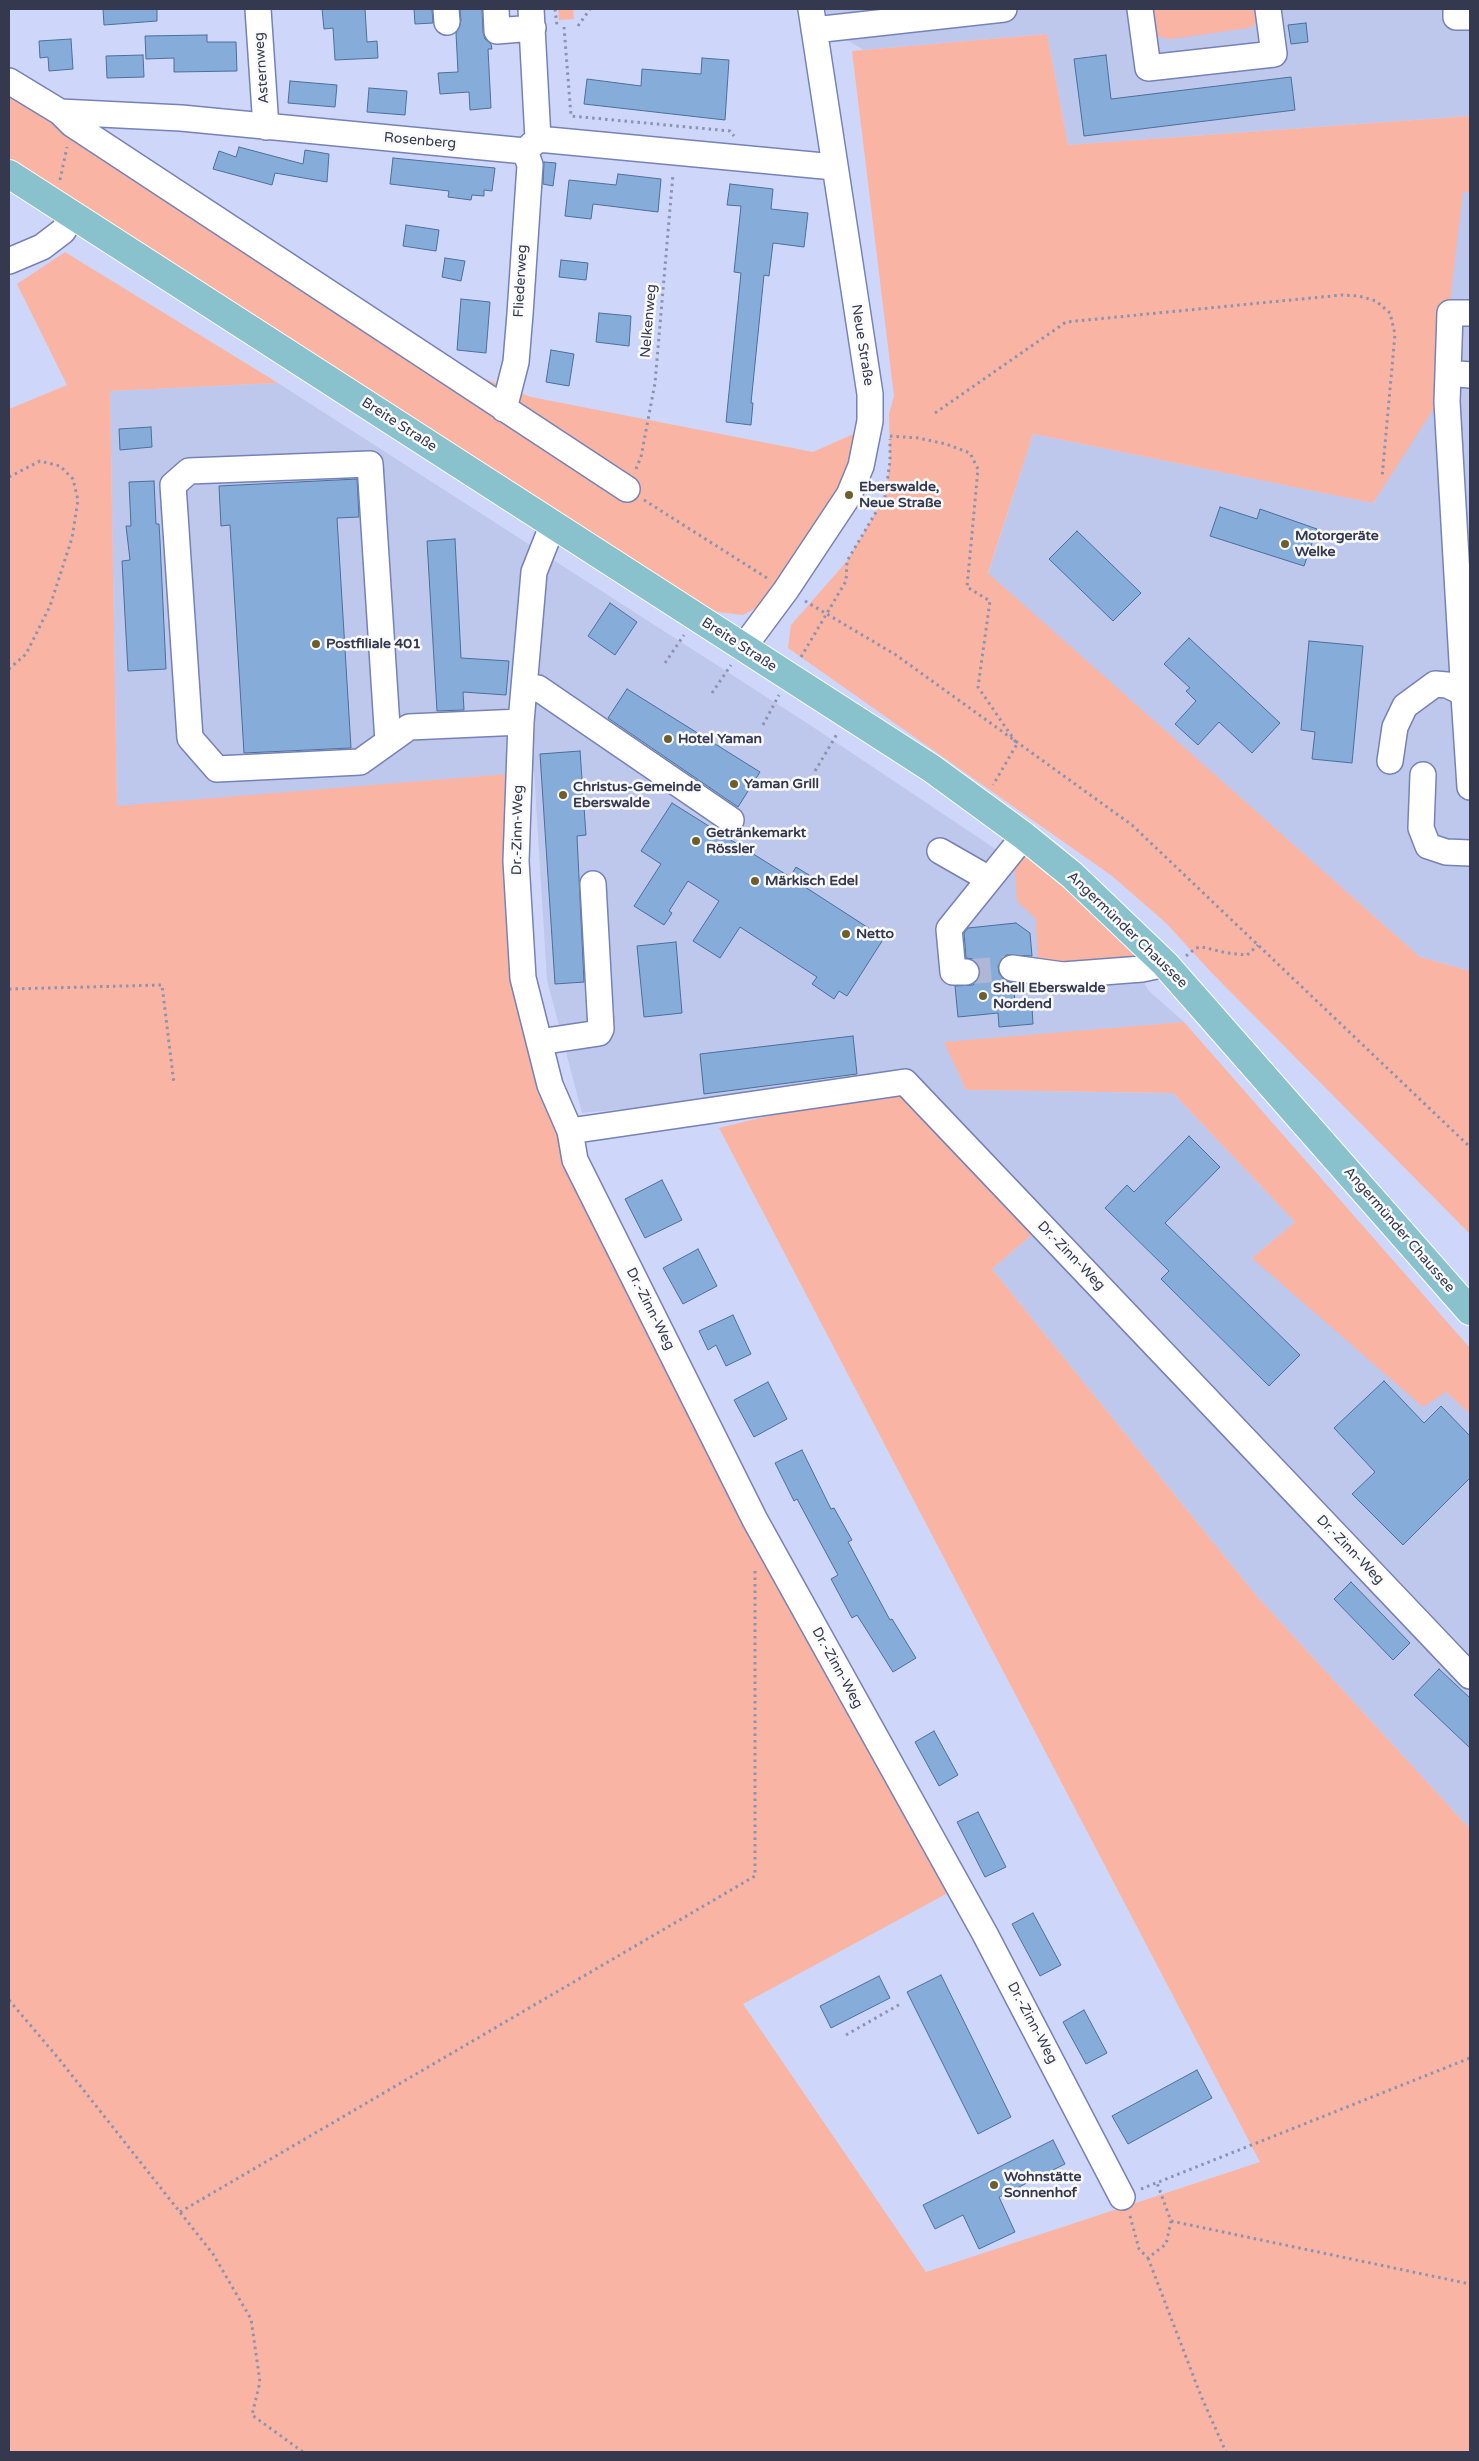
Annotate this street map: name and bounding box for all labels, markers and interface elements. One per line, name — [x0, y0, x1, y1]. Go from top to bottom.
street label: Asternweg — [251, 32, 273, 104]
street label: Rosenberg — [383, 129, 457, 153]
street label: Fliederweg — [511, 244, 531, 318]
street label: Nelkenweg — [637, 283, 661, 359]
street label: Neue Straße — [847, 303, 877, 387]
street label: Breite Straße — [358, 394, 440, 456]
place label: Eberswalde, Neue Straße — [859, 479, 941, 512]
marker: Eberswalde, Neue Straße — [843, 489, 855, 501]
place label: Motorgeräte Welke — [1295, 528, 1379, 560]
marker: Motorgeräte Welke — [1279, 538, 1291, 550]
street label: Breite Straße — [698, 614, 780, 676]
place label: Postfiliale 401 — [326, 636, 421, 652]
marker: Postfiliale 401 — [310, 638, 322, 650]
place label: Hotel Yaman — [678, 731, 762, 747]
marker: Hotel Yaman — [662, 733, 674, 745]
place label: Yaman Grill — [744, 776, 819, 792]
marker: Yaman Grill — [728, 778, 740, 790]
place label: Christus-Gemeinde Eberswalde — [573, 779, 701, 812]
street label: Dr.-Zinn-Weg — [509, 785, 527, 875]
marker: Christus-Gemeinde Eberswalde — [557, 789, 569, 801]
place label: Getränkemarkt Rössler — [706, 825, 806, 858]
marker: Getränkemarkt Rössler — [690, 835, 702, 847]
street label: Angermünder Chaussee — [1063, 868, 1191, 992]
place label: Märkisch Edel — [765, 873, 858, 889]
marker: Märkisch Edel — [749, 875, 761, 887]
place label: Netto — [856, 926, 894, 942]
marker: Netto — [840, 928, 852, 940]
place label: Shell Eberswalde Nordend — [993, 980, 1105, 1012]
marker: Shell Eberswalde Nordend — [977, 990, 989, 1002]
street label: Angermünder Chaussee — [1340, 1164, 1458, 1296]
street label: Dr.-Zinn-Weg — [1034, 1218, 1108, 1294]
street label: Dr.-Zinn-Weg — [622, 1265, 678, 1353]
street label: Dr.-Zinn-Weg — [1313, 1512, 1387, 1588]
street label: Dr.-Zinn-Weg — [808, 1625, 866, 1711]
street label: Dr.-Zinn-Weg — [1003, 1979, 1061, 2067]
place label: Wohnstätte Sonnenhof — [1004, 2169, 1081, 2202]
marker: Wohnstätte Sonnenhof — [988, 2179, 1000, 2191]

